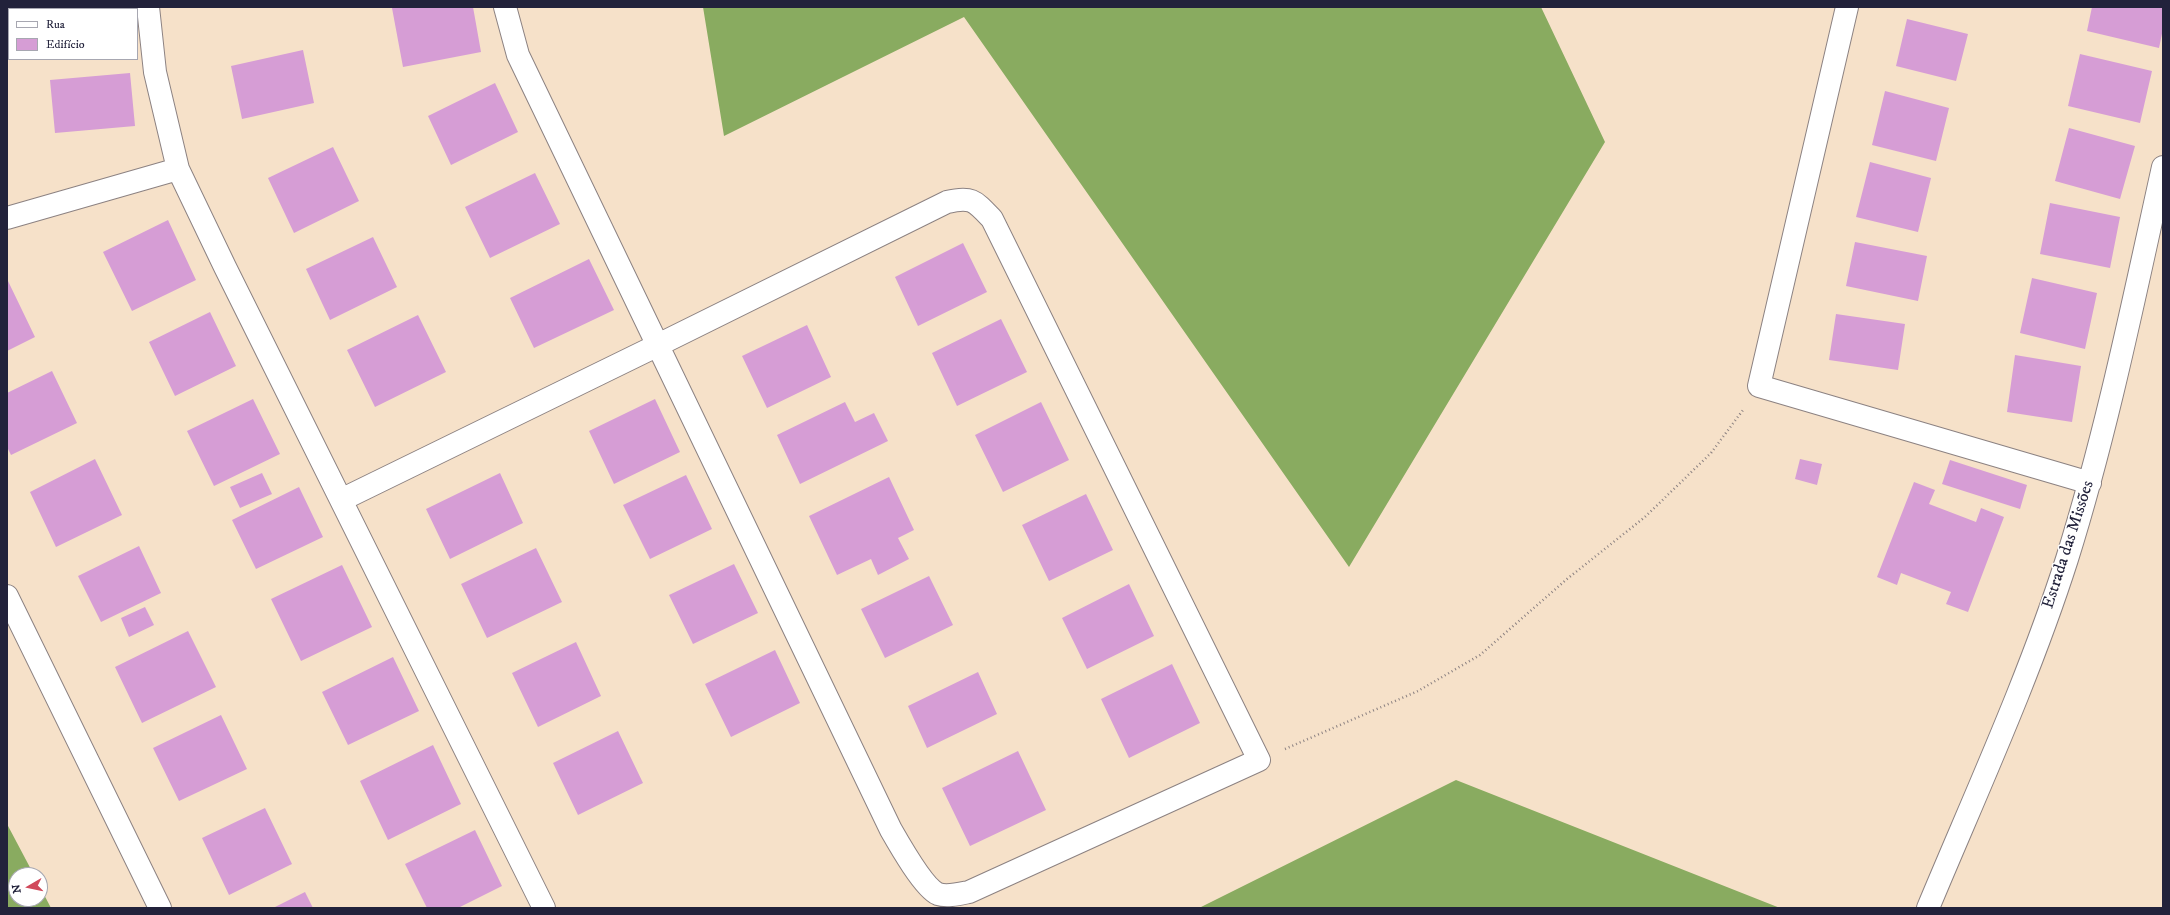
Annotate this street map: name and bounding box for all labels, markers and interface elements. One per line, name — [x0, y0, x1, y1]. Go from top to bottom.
legend — [8, 8, 138, 60]
text: Rua — [46, 17, 65, 32]
text: Edifício — [46, 37, 85, 52]
street label: Estrada das Missões — [2039, 478, 2099, 612]
north arrow — [8, 867, 48, 907]
text: N — [10, 883, 25, 894]

